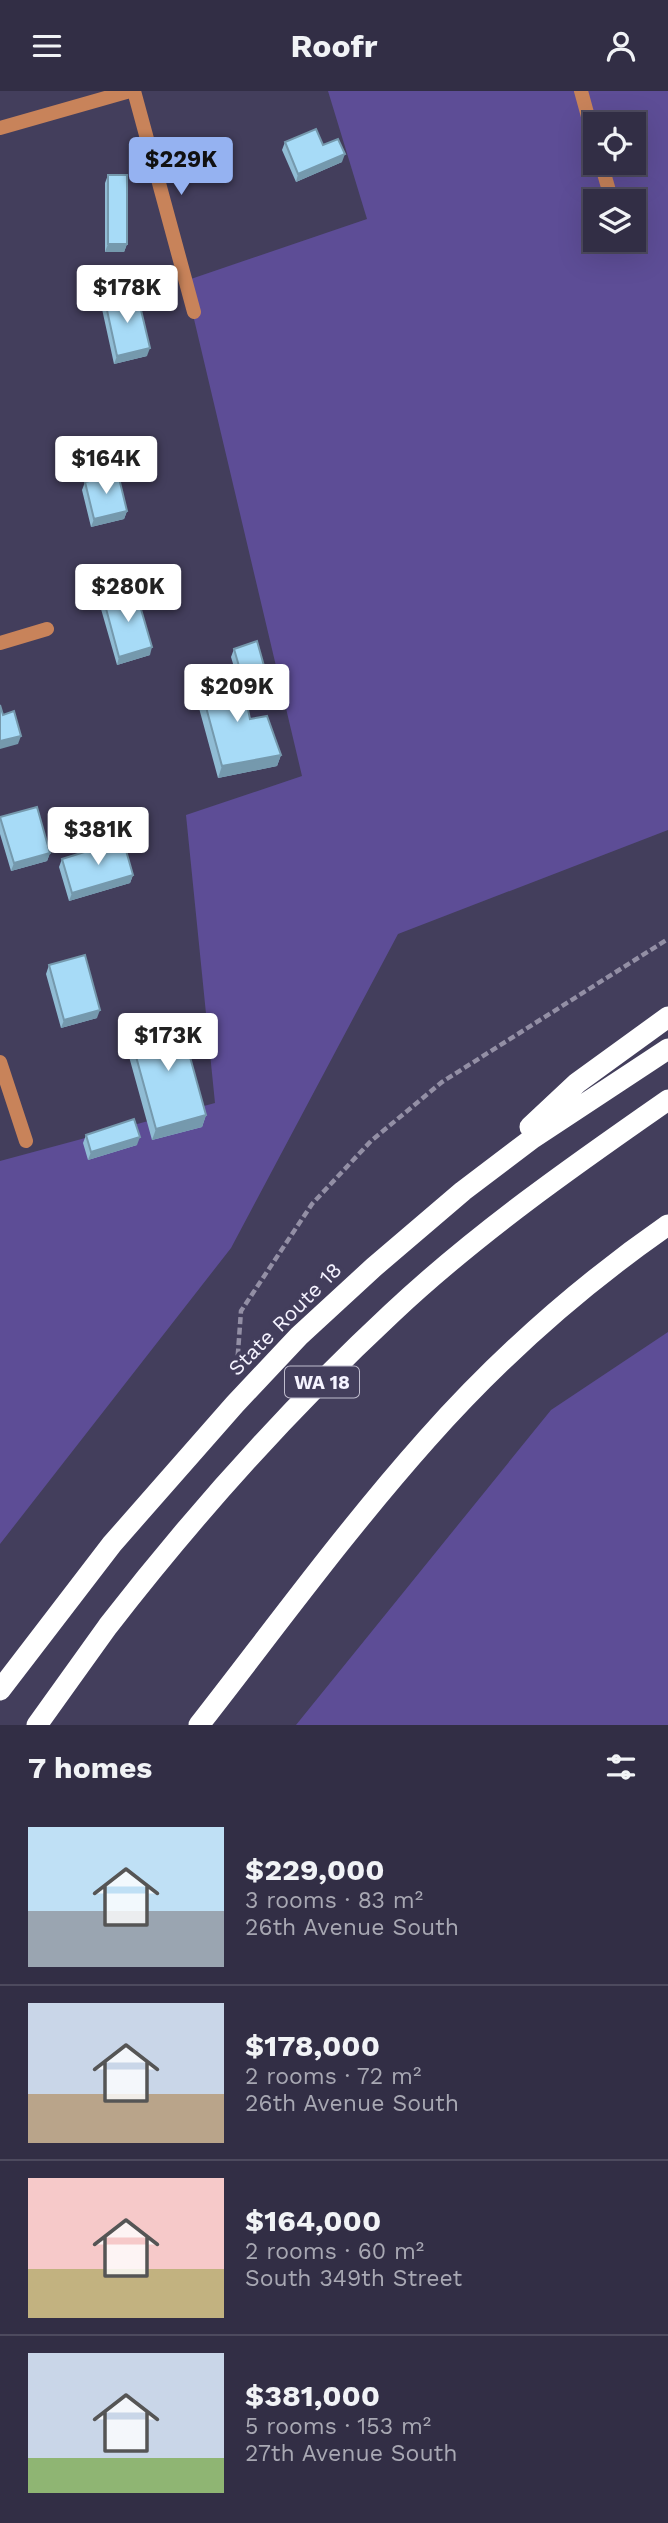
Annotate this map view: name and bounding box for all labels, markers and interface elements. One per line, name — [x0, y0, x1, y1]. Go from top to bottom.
icon: menu — [28, 27, 66, 65]
text: Roofr — [290, 27, 378, 65]
icon: person — [602, 27, 640, 65]
map controls — [583, 112, 646, 252]
button: locate — [583, 112, 646, 175]
pin: $229K — [132, 137, 230, 197]
text: $229K — [145, 146, 217, 173]
button: layers — [583, 189, 646, 252]
pin: $178K — [78, 265, 176, 325]
text: $178K — [93, 274, 161, 301]
pin: $164K — [57, 437, 155, 496]
text: $164K — [71, 445, 141, 472]
pin: $280K — [79, 565, 177, 624]
text: $280K — [91, 573, 165, 600]
pin: $209K — [188, 665, 286, 724]
text: $209K — [200, 673, 274, 700]
pin: $381K — [49, 807, 147, 867]
text: $381K — [64, 816, 132, 843]
pin: $173K — [119, 1013, 217, 1073]
text: $173K — [134, 1022, 202, 1049]
street label: State Route 18 — [223, 1257, 346, 1380]
road number: WA 18 — [285, 1366, 359, 1397]
icon: filters — [602, 1748, 640, 1786]
text: 7 homes — [28, 1750, 152, 1785]
text: $229,000 — [245, 1852, 385, 1887]
icon: home — [84, 1855, 168, 1939]
text: 3 rooms · 83 m² — [245, 1887, 423, 1914]
text: 26th Avenue South — [245, 1914, 459, 1941]
text: $178,000 — [245, 2028, 380, 2063]
icon: home — [84, 2031, 168, 2115]
text: 2 rooms · 72 m² — [245, 2063, 421, 2090]
text: 26th Avenue South — [245, 2090, 459, 2117]
text: $164,000 — [245, 2203, 381, 2238]
icon: home — [84, 2206, 168, 2290]
text: 2 rooms · 60 m² — [245, 2238, 424, 2265]
text: South 349th Street — [245, 2265, 462, 2292]
text: $381,000 — [245, 2378, 380, 2413]
icon: home — [84, 2381, 168, 2465]
text: 5 rooms · 153 m² — [245, 2413, 431, 2440]
text: 27th Avenue South — [245, 2440, 457, 2467]

